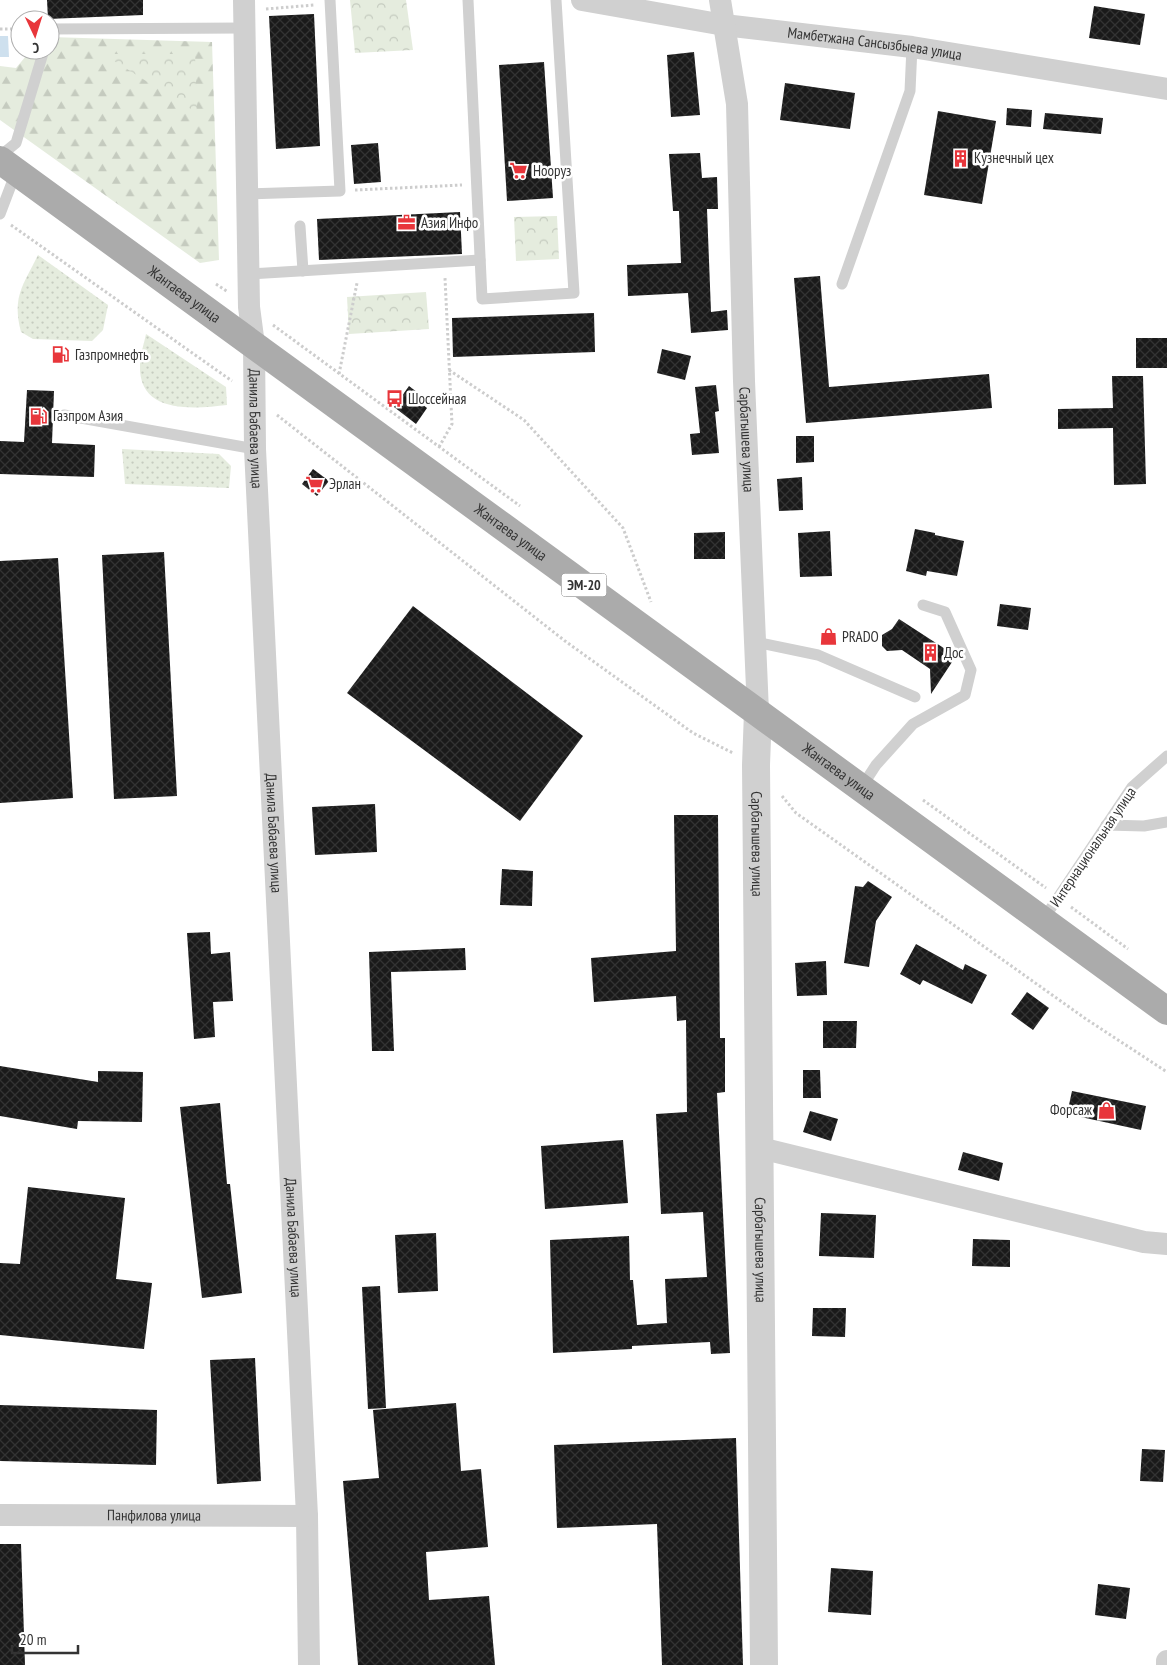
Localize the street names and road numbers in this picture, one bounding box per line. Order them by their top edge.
street label: Мамбетжана Сансызбыева улица [787,23,963,64]
street label: Жантаева улица [144,261,225,327]
street label: Данила Бабаева улица [245,369,267,489]
street label: Сарбагышева улица [735,386,759,493]
street label: Жантаева улица [470,499,551,565]
road number: ЭМ-20 [562,574,606,596]
street label: Жантаева улица [798,738,879,804]
street label: Данила Бабаева улица [262,773,287,894]
street label: Интернациональная улица [1045,783,1140,910]
street label: Сарбагышева улица [747,791,767,897]
street label: Данила Бабаева улица [282,1177,306,1298]
street label: Сарбагышева улица [751,1197,771,1303]
street label: Панфилова улица [107,1505,201,1525]

